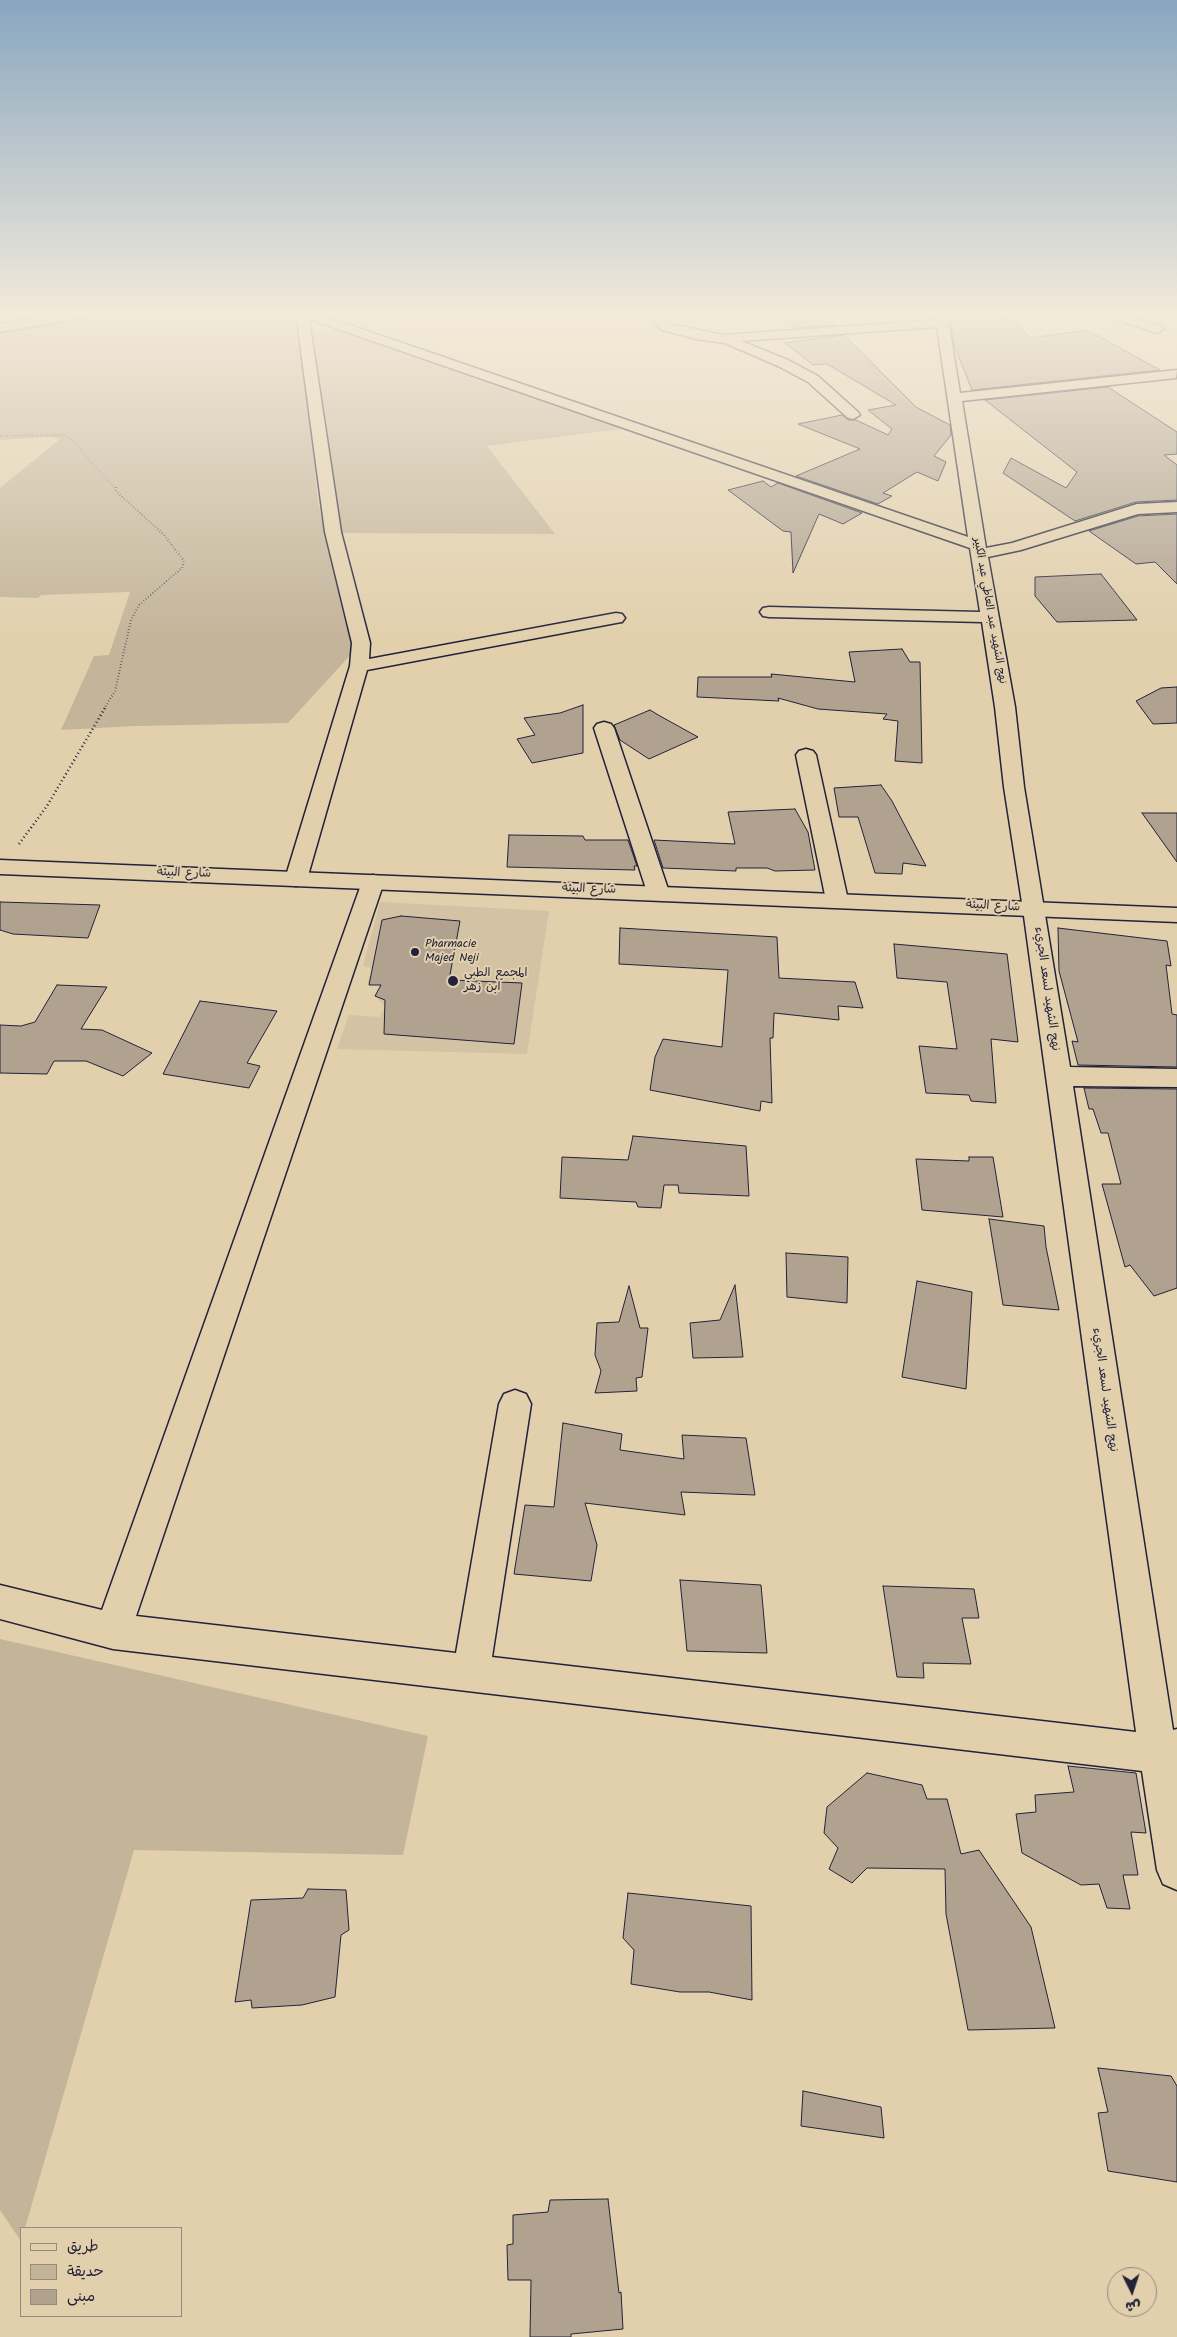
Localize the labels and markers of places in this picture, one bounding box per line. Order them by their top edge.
place label: Pharmacie Majed Neji [425,938,479,966]
marker: Pharmacie Majed Neji [409,946,421,958]
place label: المجمع الطبي ابن زهر [464,967,527,995]
marker: المجمع الطبي ابن زهر [446,974,460,988]

